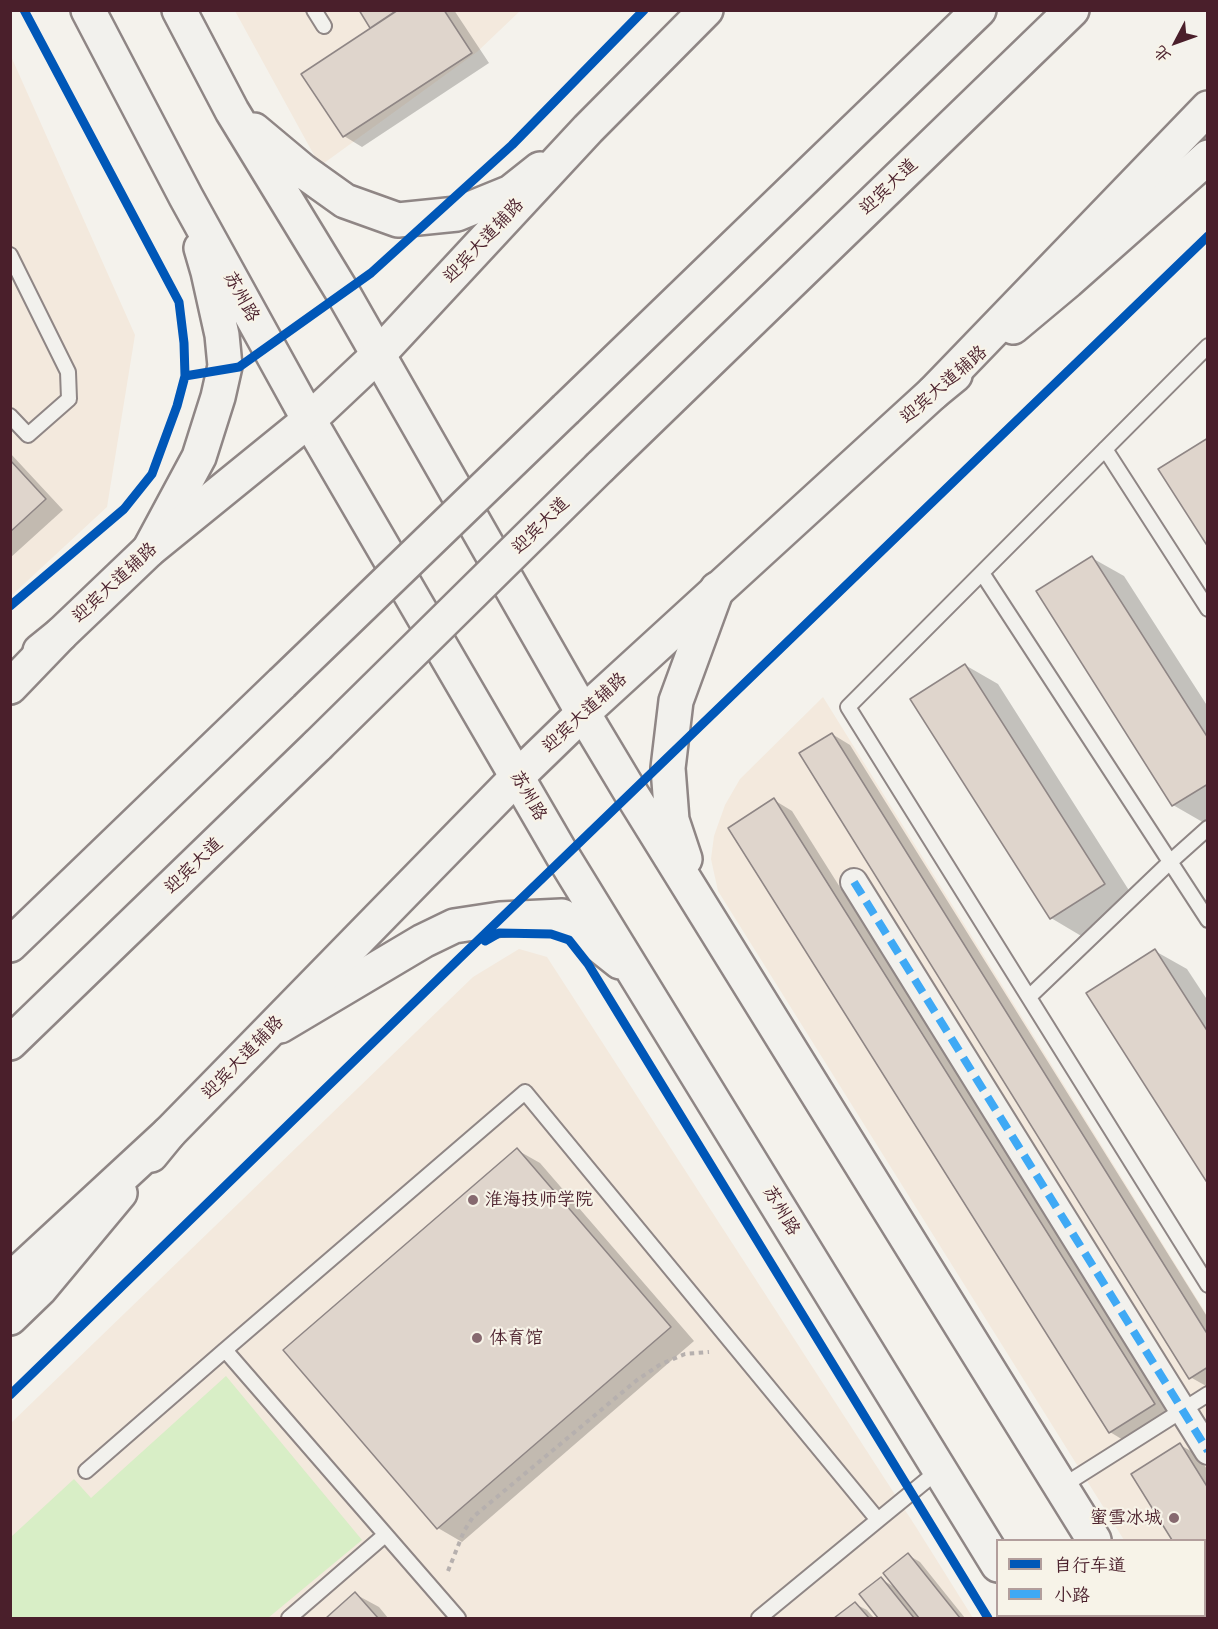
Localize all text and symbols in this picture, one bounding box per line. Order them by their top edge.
north arrow [1146,12,1206,72]
text: 北 [1149,41,1175,67]
street label: 迎宾大道 [856,154,922,220]
street label: 迎宾大道辅路 [439,194,529,288]
street label: 苏州路 [218,268,264,326]
street label: 迎宾大道辅路 [896,341,992,429]
street label: 迎宾大道 [508,493,574,559]
street label: 迎宾大道辅路 [68,538,162,628]
street label: 迎宾大道辅路 [538,668,632,758]
street label: 苏州路 [505,767,551,825]
street label: 迎宾大道 [161,833,227,899]
street label: 迎宾大道辅路 [198,1012,288,1104]
street label: 苏州路 [758,1182,804,1240]
place label: 淮海技师学院 [485,1189,593,1211]
marker: 淮海技师学院 [466,1193,480,1207]
place label: 体育馆 [489,1327,543,1349]
marker: 体育馆 [470,1331,484,1345]
place label: 蜜雪冰城 [1090,1507,1162,1529]
marker: 蜜雪冰城 [1167,1511,1181,1525]
legend [996,1539,1206,1617]
text: 自行车道 [1054,1553,1126,1577]
text: 小路 [1054,1583,1090,1607]

